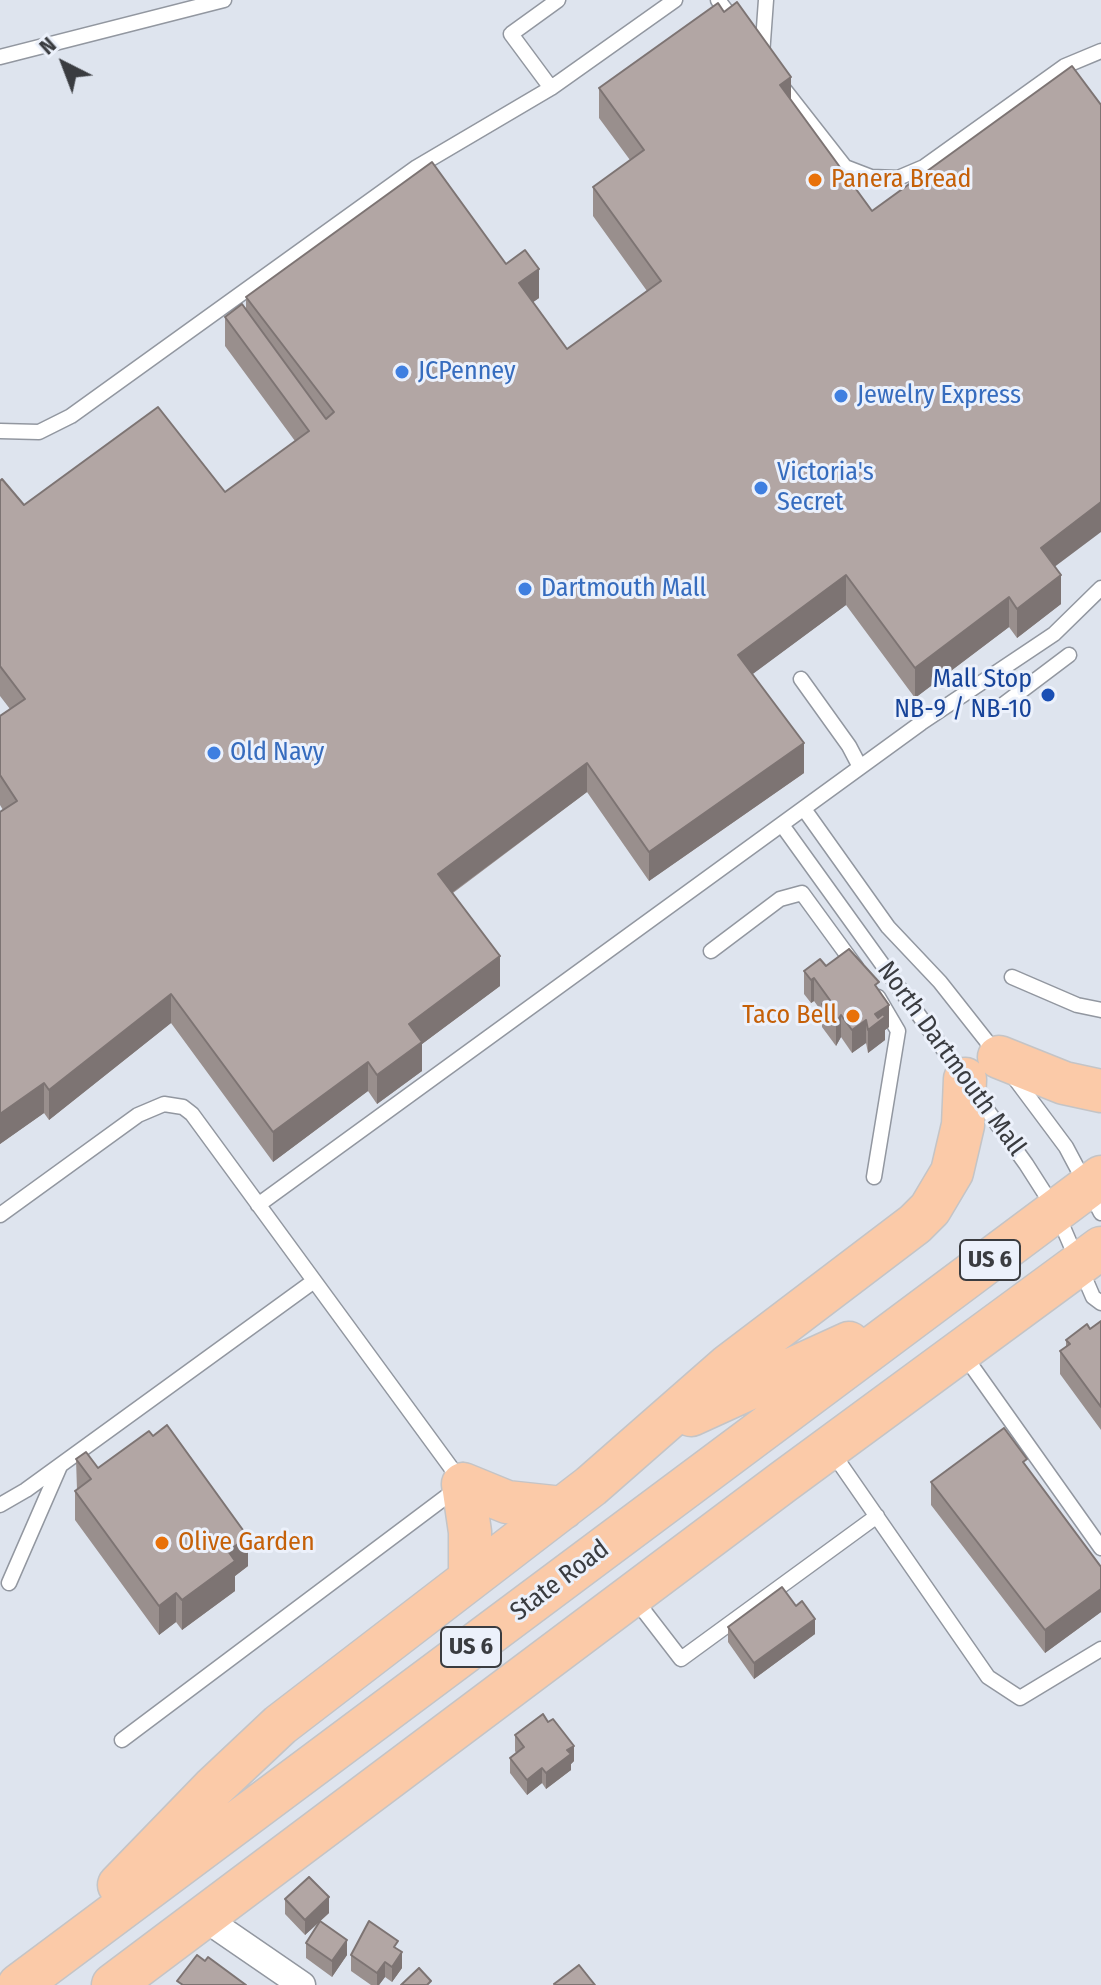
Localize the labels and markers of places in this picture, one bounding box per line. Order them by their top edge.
place label: Panera Bread [831,164,972,196]
marker: Panera Bread [806,171,824,189]
place label: JCPenney [418,356,516,388]
marker: JCPenney [393,363,411,381]
place label: Jewelry Express [857,380,1021,412]
marker: Jewelry Express [832,387,850,405]
place label: Victoria's Secret [777,457,874,518]
marker: Victoria's Secret [752,479,770,497]
place label: Dartmouth Mall [541,573,706,605]
marker: Dartmouth Mall [516,580,534,598]
place label: Mall Stop NB-9 / NB-10 [894,664,1032,726]
marker: Mall Stop NB-9 / NB-10 [1039,686,1057,704]
place label: Old Navy [230,737,324,769]
marker: Old Navy [205,744,223,762]
place label: Taco Bell [742,1000,837,1032]
marker: Taco Bell [844,1007,862,1025]
place label: Olive Garden [178,1527,315,1559]
marker: Olive Garden [153,1534,171,1552]

